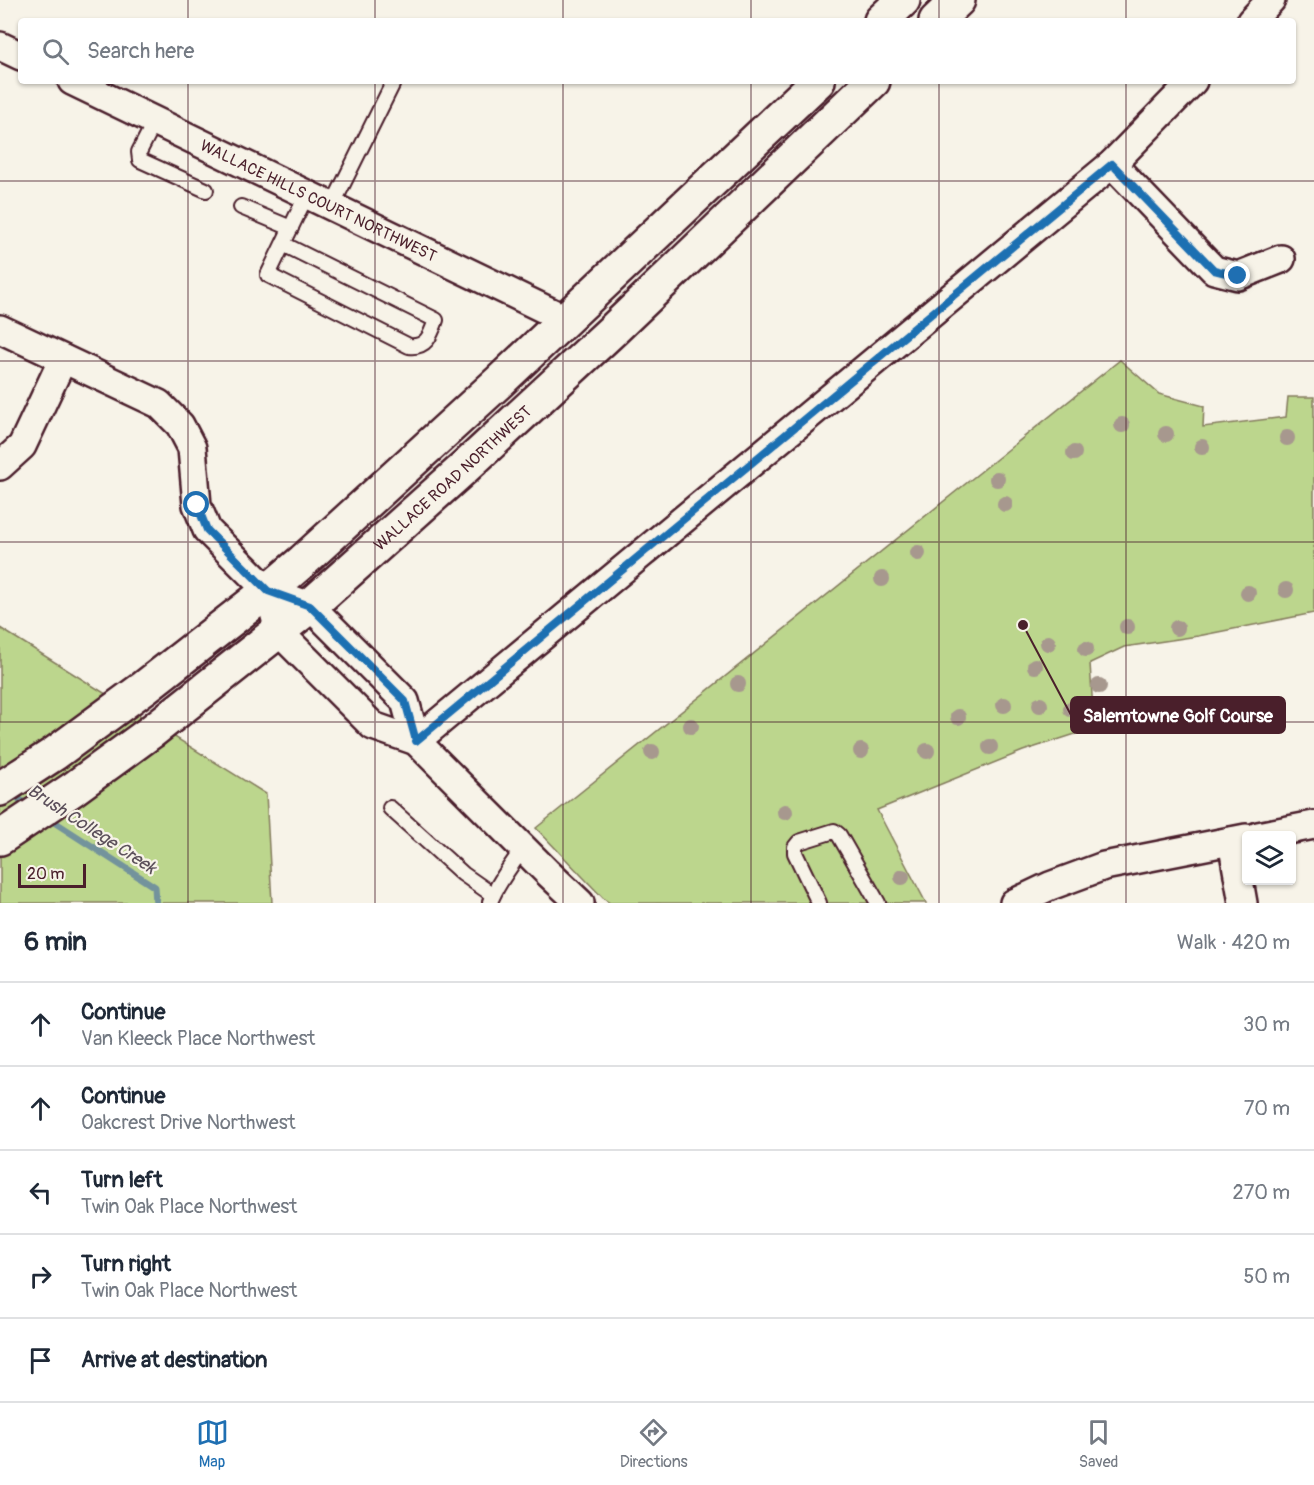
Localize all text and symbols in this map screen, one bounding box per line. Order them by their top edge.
search box [18,18,1296,84]
icon: search [39,35,72,68]
text: Search here [87,37,194,65]
street label: WALLACE HILLS COURT NORTHWEST [197,136,440,267]
route end [1224,262,1250,288]
street label: WALLACE ROAD NORTHWEST [370,402,536,555]
route start [183,491,209,517]
callout: Salemtowne Golf Course [1071,697,1285,733]
text: Salemtowne Golf Course [1083,705,1274,728]
water label: Brush College Creek [23,779,162,880]
map controls [1242,831,1296,885]
button: layers [1242,831,1296,885]
scale bar [18,861,86,888]
text: 20 m [27,864,65,884]
text: 6 min [24,926,87,958]
text: Walk · 420 m [1177,930,1290,955]
text: Continue [81,998,165,1026]
icon: ahead [24,1008,57,1041]
text: 30 m [1243,1012,1290,1037]
text: Van Kleeck Place Northwest [81,1026,315,1051]
text: Continue [81,1082,165,1110]
icon: ahead [24,1092,57,1125]
text: 70 m [1244,1096,1290,1121]
text: Oakcrest Drive Northwest [81,1110,296,1135]
text: Turn left [81,1166,163,1194]
icon: left [24,1176,57,1209]
text: 270 m [1232,1180,1290,1205]
text: Twin Oak Place Northwest [81,1194,297,1219]
text: Turn right [81,1250,171,1278]
icon: right [24,1260,57,1293]
text: 50 m [1243,1264,1290,1289]
text: Twin Oak Place Northwest [81,1278,297,1303]
icon: arrive [24,1344,57,1377]
text: Arrive at destination [81,1346,267,1374]
tab: Map [196,1416,229,1472]
tab: Directions [620,1416,688,1472]
tab: Saved [1079,1416,1118,1472]

